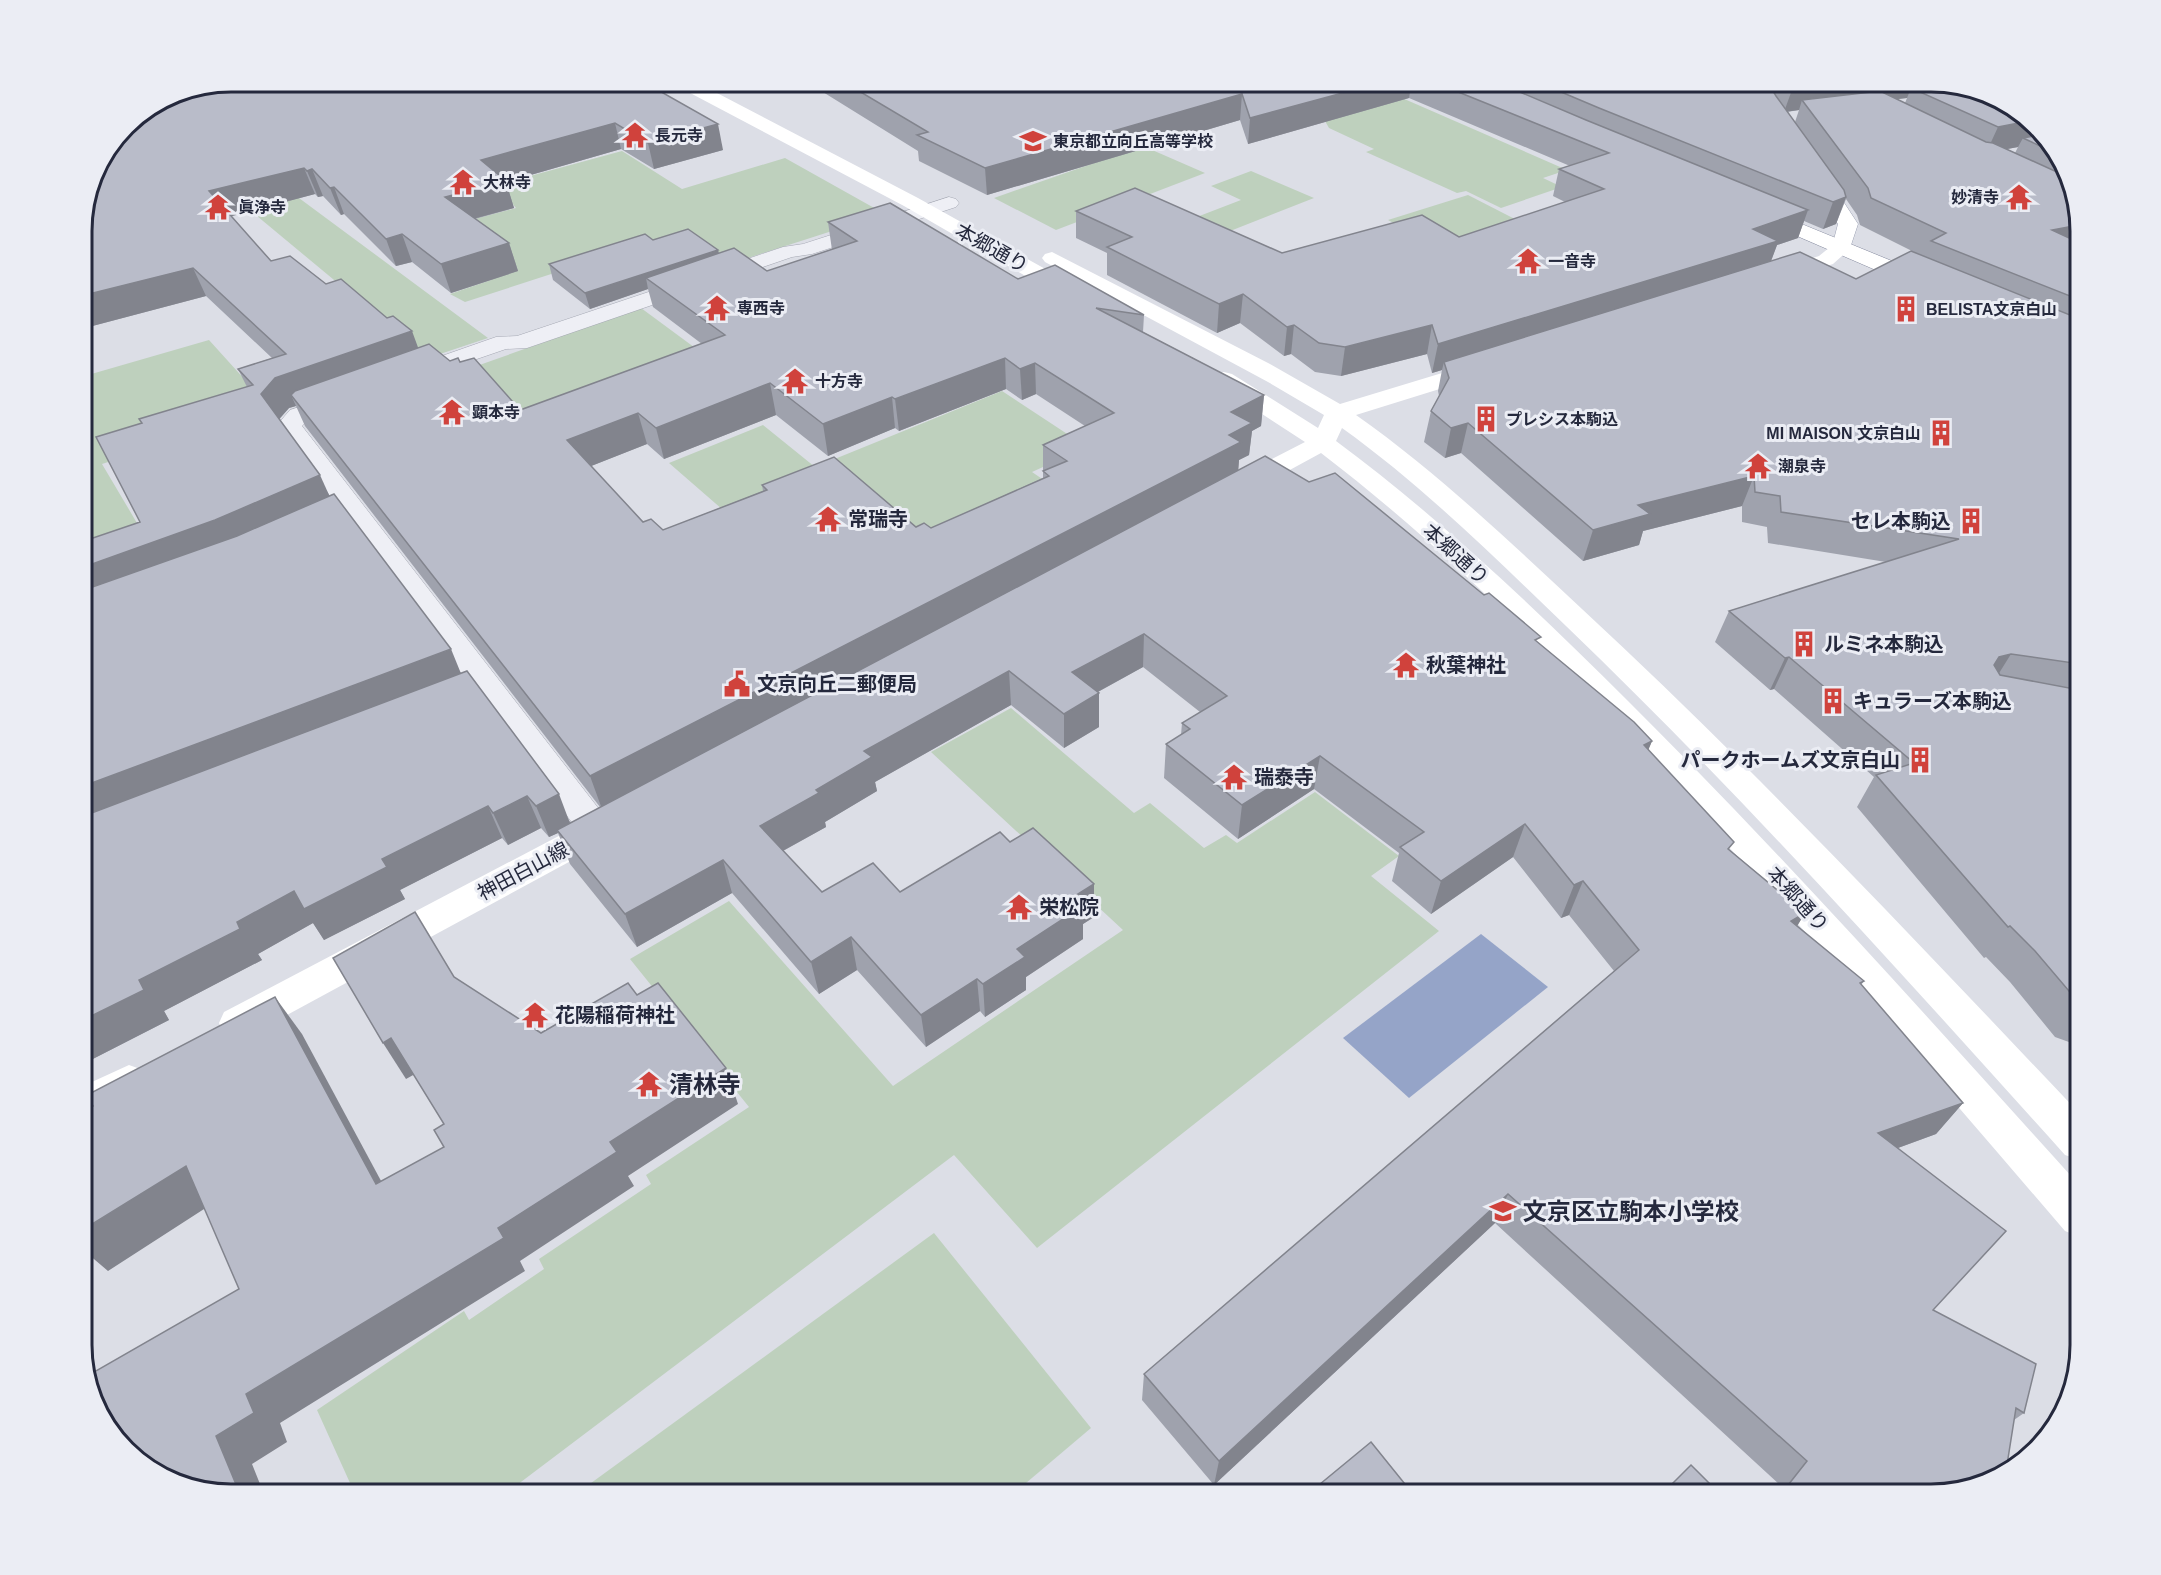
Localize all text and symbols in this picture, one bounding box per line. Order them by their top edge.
temple icon: 長元寺 [620,120,650,150]
school or university icon: 東京都立向丘高等学校 [1018,126,1048,156]
place label: 長元寺 [655,127,703,144]
place label: 東京都立向丘高等学校 [1053,133,1213,150]
temple icon: 大林寺 [448,167,478,197]
place label: 大林寺 [483,174,531,191]
temple icon: 妙清寺 [2004,182,2034,212]
place label: 妙清寺 [1951,189,1999,206]
temple icon: 眞浄寺 [203,192,233,222]
place label: 眞浄寺 [238,199,286,216]
street label: 本郷通り [952,219,1032,277]
temple icon: 一音寺 [1513,246,1543,276]
place label: 一音寺 [1548,253,1596,270]
temple icon: 専西寺 [702,293,732,323]
building icon: BELISTA文京白山 [1891,294,1921,324]
place label: 専西寺 [737,300,785,317]
place label: BELISTA文京白山 [1926,301,2057,318]
temple icon: 十方寺 [780,366,810,396]
place label: 十方寺 [815,373,863,390]
temple icon: 顕本寺 [437,397,467,427]
place label: 顕本寺 [472,404,520,421]
building icon: プレシス本駒込 [1471,404,1501,434]
place label: プレシス本駒込 [1506,411,1618,428]
building icon: MI MAISON 文京白山 [1926,418,1956,448]
place label: MI MAISON 文京白山 [1766,425,1921,442]
temple icon: 潮泉寺 [1743,451,1773,481]
place label: 潮泉寺 [1778,458,1826,475]
temple icon: 常瑞寺 [813,504,843,534]
building icon: セレ本駒込 [1956,506,1986,536]
place label: 常瑞寺 [848,508,908,530]
place label: セレ本駒込 [1851,510,1951,532]
street label: 本郷通り [1419,519,1493,589]
building icon: ルミネ本駒込 [1789,629,1819,659]
place label: ルミネ本駒込 [1824,633,1944,655]
temple icon: 秋葉神社 [1391,650,1421,680]
place label: 秋葉神社 [1426,654,1506,676]
public building icon: 文京向丘二郵便局 [722,669,752,699]
place label: 文京向丘二郵便局 [757,673,917,695]
building icon: キュラーズ本駒込 [1818,686,1848,716]
place label: キュラーズ本駒込 [1853,690,2012,712]
building icon: パークホームズ文京白山 [1905,745,1935,775]
place label: パークホームズ文京白山 [1681,749,1900,771]
temple icon: 瑞泰寺 [1219,762,1249,792]
place label: 瑞泰寺 [1254,766,1314,788]
street label: 神田白山線 [474,838,572,904]
street label: 本郷通り [1763,862,1833,936]
temple icon: 栄松院 [1004,892,1034,922]
place label: 栄松院 [1039,896,1099,918]
temple icon: 花陽稲荷神社 [520,1000,550,1030]
place label: 花陽稲荷神社 [555,1004,675,1026]
temple icon: 清林寺 [634,1069,664,1099]
place label: 清林寺 [669,1071,741,1098]
school or university icon: 文京区立駒本小学校 [1488,1196,1518,1226]
place label: 文京区立駒本小学校 [1523,1198,1739,1225]

